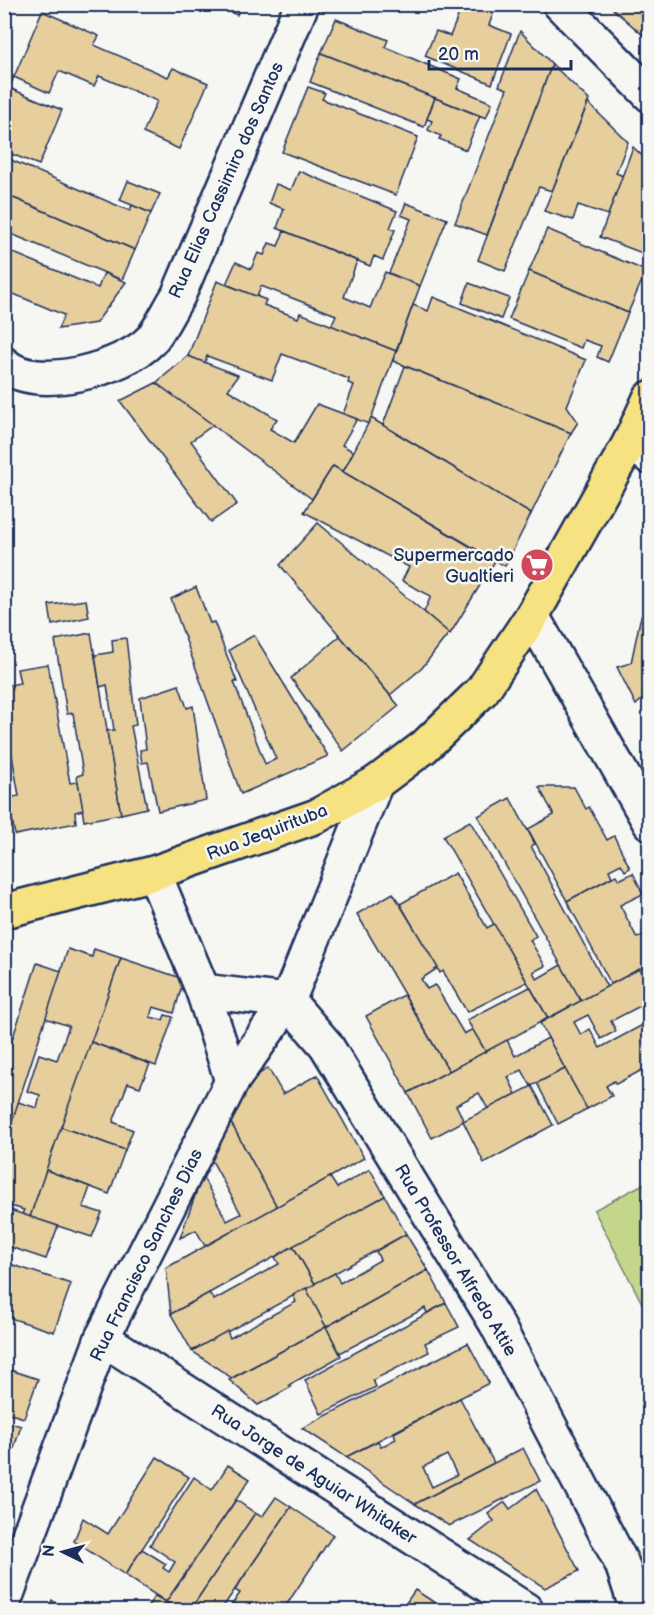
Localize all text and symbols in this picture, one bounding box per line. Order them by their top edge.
scale bar [429,33,572,71]
text: 20 m [438,44,479,65]
street label: Rua Elias Cassimiro dos Santos [165,59,288,302]
place label: Supermercado Gualtieri [393,545,514,587]
supermarket icon: Supermercado Gualtieri [519,547,555,583]
street label: Rua Jequirituba [204,800,331,865]
street label: Rua Francisco Sanches Dias [86,1146,207,1365]
street label: Rua Professor Alfredo Attie [390,1160,521,1360]
street label: Rua Jorge de Aguiar Whitaker [207,1400,421,1549]
north arrow [33,1522,93,1582]
text: N [40,1544,60,1558]

